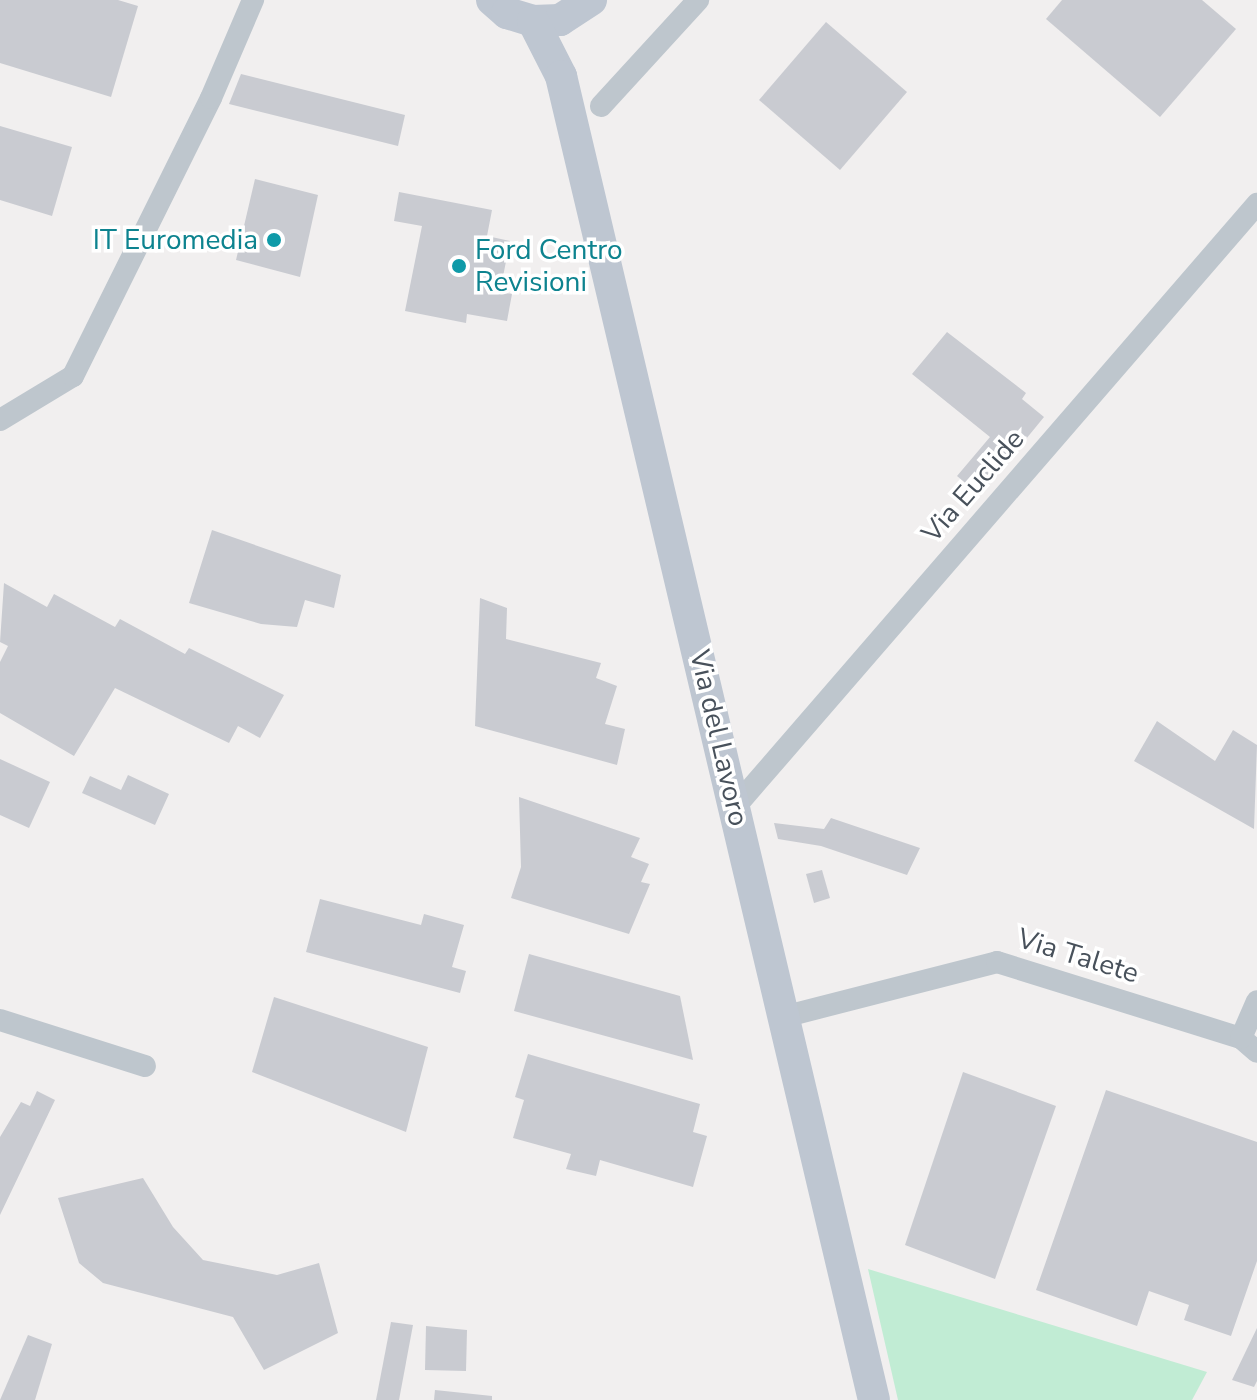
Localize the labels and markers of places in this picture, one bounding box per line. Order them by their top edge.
place label: IT Euromedia [93,223,258,257]
marker: IT Euromedia [265,231,283,249]
place label: Ford Centro Revisioni [475,233,623,299]
marker: Ford Centro Revisioni [450,257,468,275]

